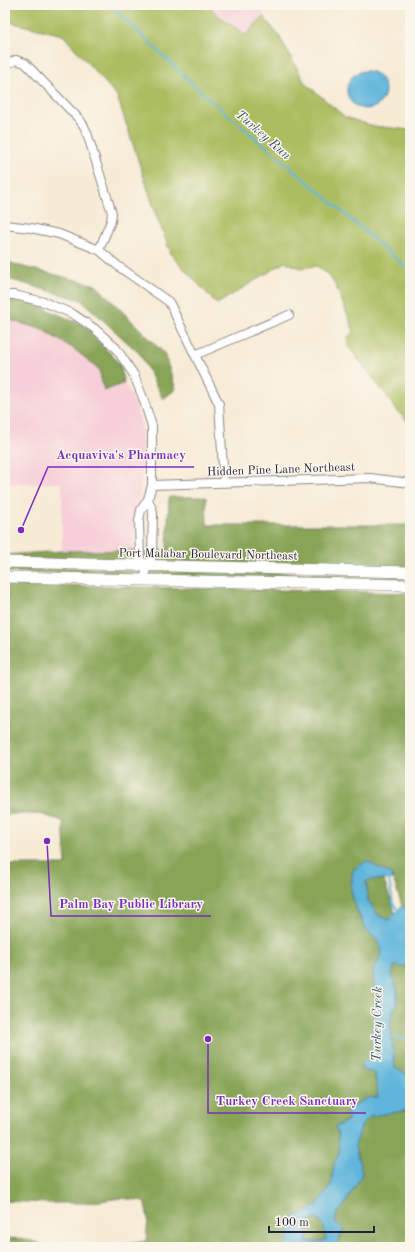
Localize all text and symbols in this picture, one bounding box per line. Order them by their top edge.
water label: Turkey Run [233,108,293,163]
callout: Acquaviva's Pharmacy [48,442,194,467]
text: Acquaviva's Pharmacy [56,449,186,462]
street label: Hidden Pine Lane Northeast [207,461,355,479]
street label: Port Malabar Boulevard Northeast [118,547,298,563]
callout: Palm Bay Public Library [51,891,211,916]
text: Palm Bay Public Library [59,898,203,911]
water label: Turkey Creek [370,986,385,1062]
callout: Turkey Creek Sanctuary [208,1088,366,1113]
text: Turkey Creek Sanctuary [216,1095,358,1108]
scale bar [269,1208,374,1234]
text: 100 m [275,1217,309,1229]

